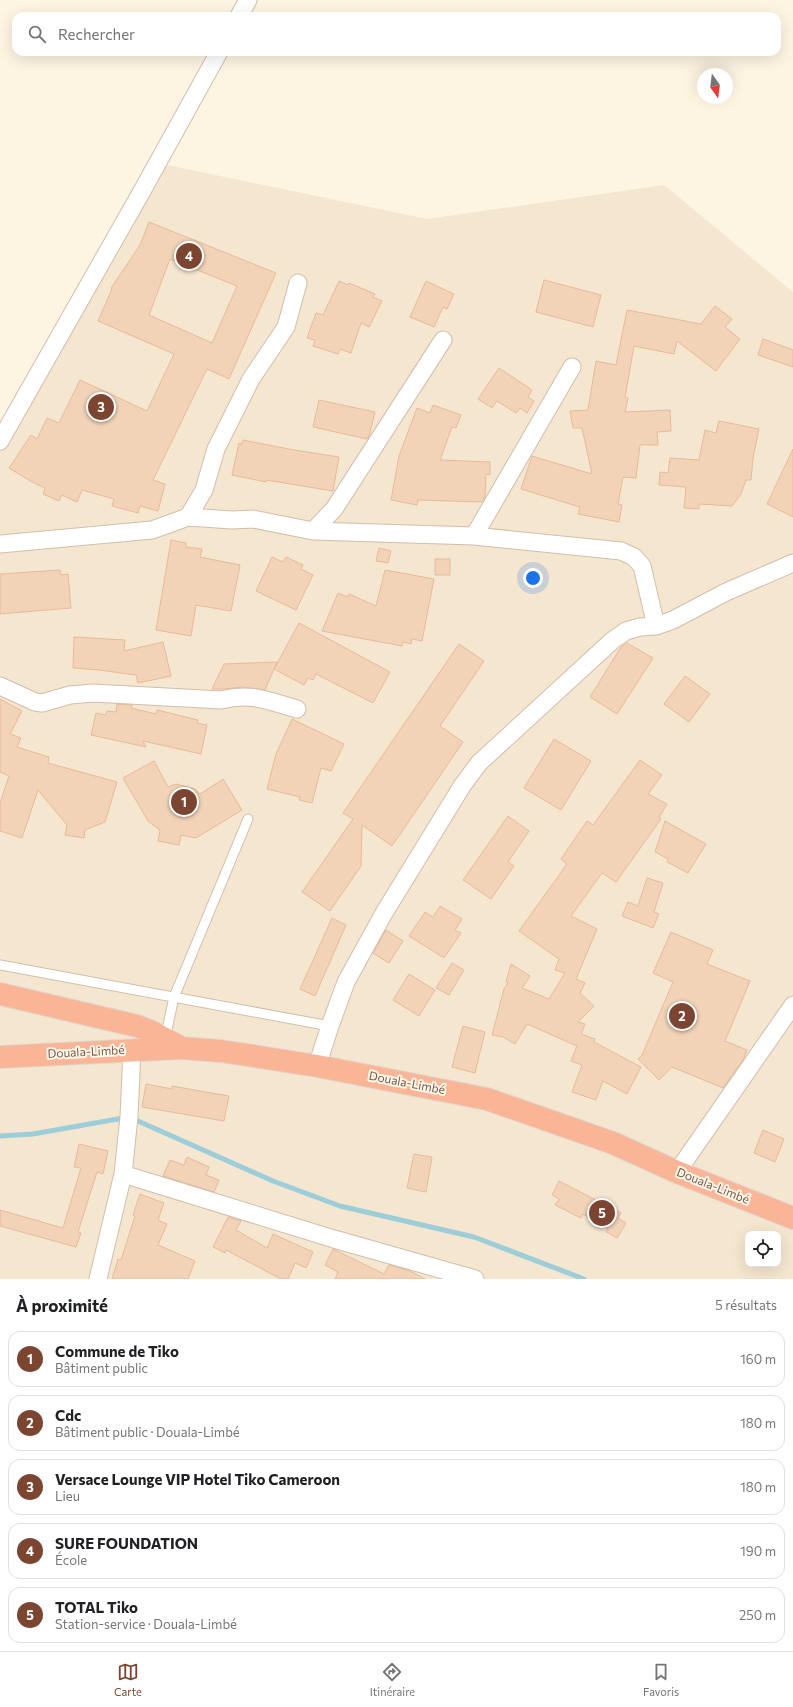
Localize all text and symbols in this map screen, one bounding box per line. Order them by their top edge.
search box [12,12,781,56]
icon: search [26,23,48,45]
text: Rechercher [58,25,135,43]
north arrow [697,68,733,104]
pin: 4 [176,241,202,271]
pin: 3 [88,392,114,422]
your location [523,568,543,588]
pin: 1 [171,787,197,817]
pin: 2 [669,1001,695,1031]
street label: Douala-Limbé [47,1042,125,1060]
street label: Douala-Limbé [368,1068,446,1096]
street label: Douala-Limbé [675,1164,752,1206]
pin: 5 [589,1198,615,1228]
map controls [745,1231,781,1267]
button: locate [745,1231,781,1267]
text: À proximité [16,1295,108,1316]
text: 5 résultats [715,1297,777,1313]
text: Commune de Tiko [55,1342,179,1360]
text: 1 [27,1351,33,1367]
text: 160 m [740,1351,776,1367]
text: Bâtiment public [55,1360,148,1376]
text: Cdc [55,1406,81,1424]
text: 2 [26,1415,34,1431]
text: 180 m [740,1415,776,1431]
text: Bâtiment public · Douala-Limbé [55,1424,240,1440]
text: Versace Lounge VIP Hotel Tiko Cameroon [55,1470,340,1488]
text: 3 [26,1479,34,1495]
text: 180 m [740,1479,776,1495]
text: Lieu [55,1488,80,1504]
text: SURE FOUNDATION [55,1534,198,1552]
text: 4 [26,1543,34,1559]
text: 190 m [740,1543,776,1559]
text: École [55,1552,87,1568]
text: TOTAL Tiko [55,1598,138,1616]
text: 5 [26,1607,34,1623]
text: 250 m [739,1607,776,1623]
text: Station-service · Douala-Limbé [55,1616,237,1632]
tab: Carte [114,1661,142,1698]
tab: Itinéraire [370,1661,415,1698]
tab: Favoris [643,1661,679,1698]

